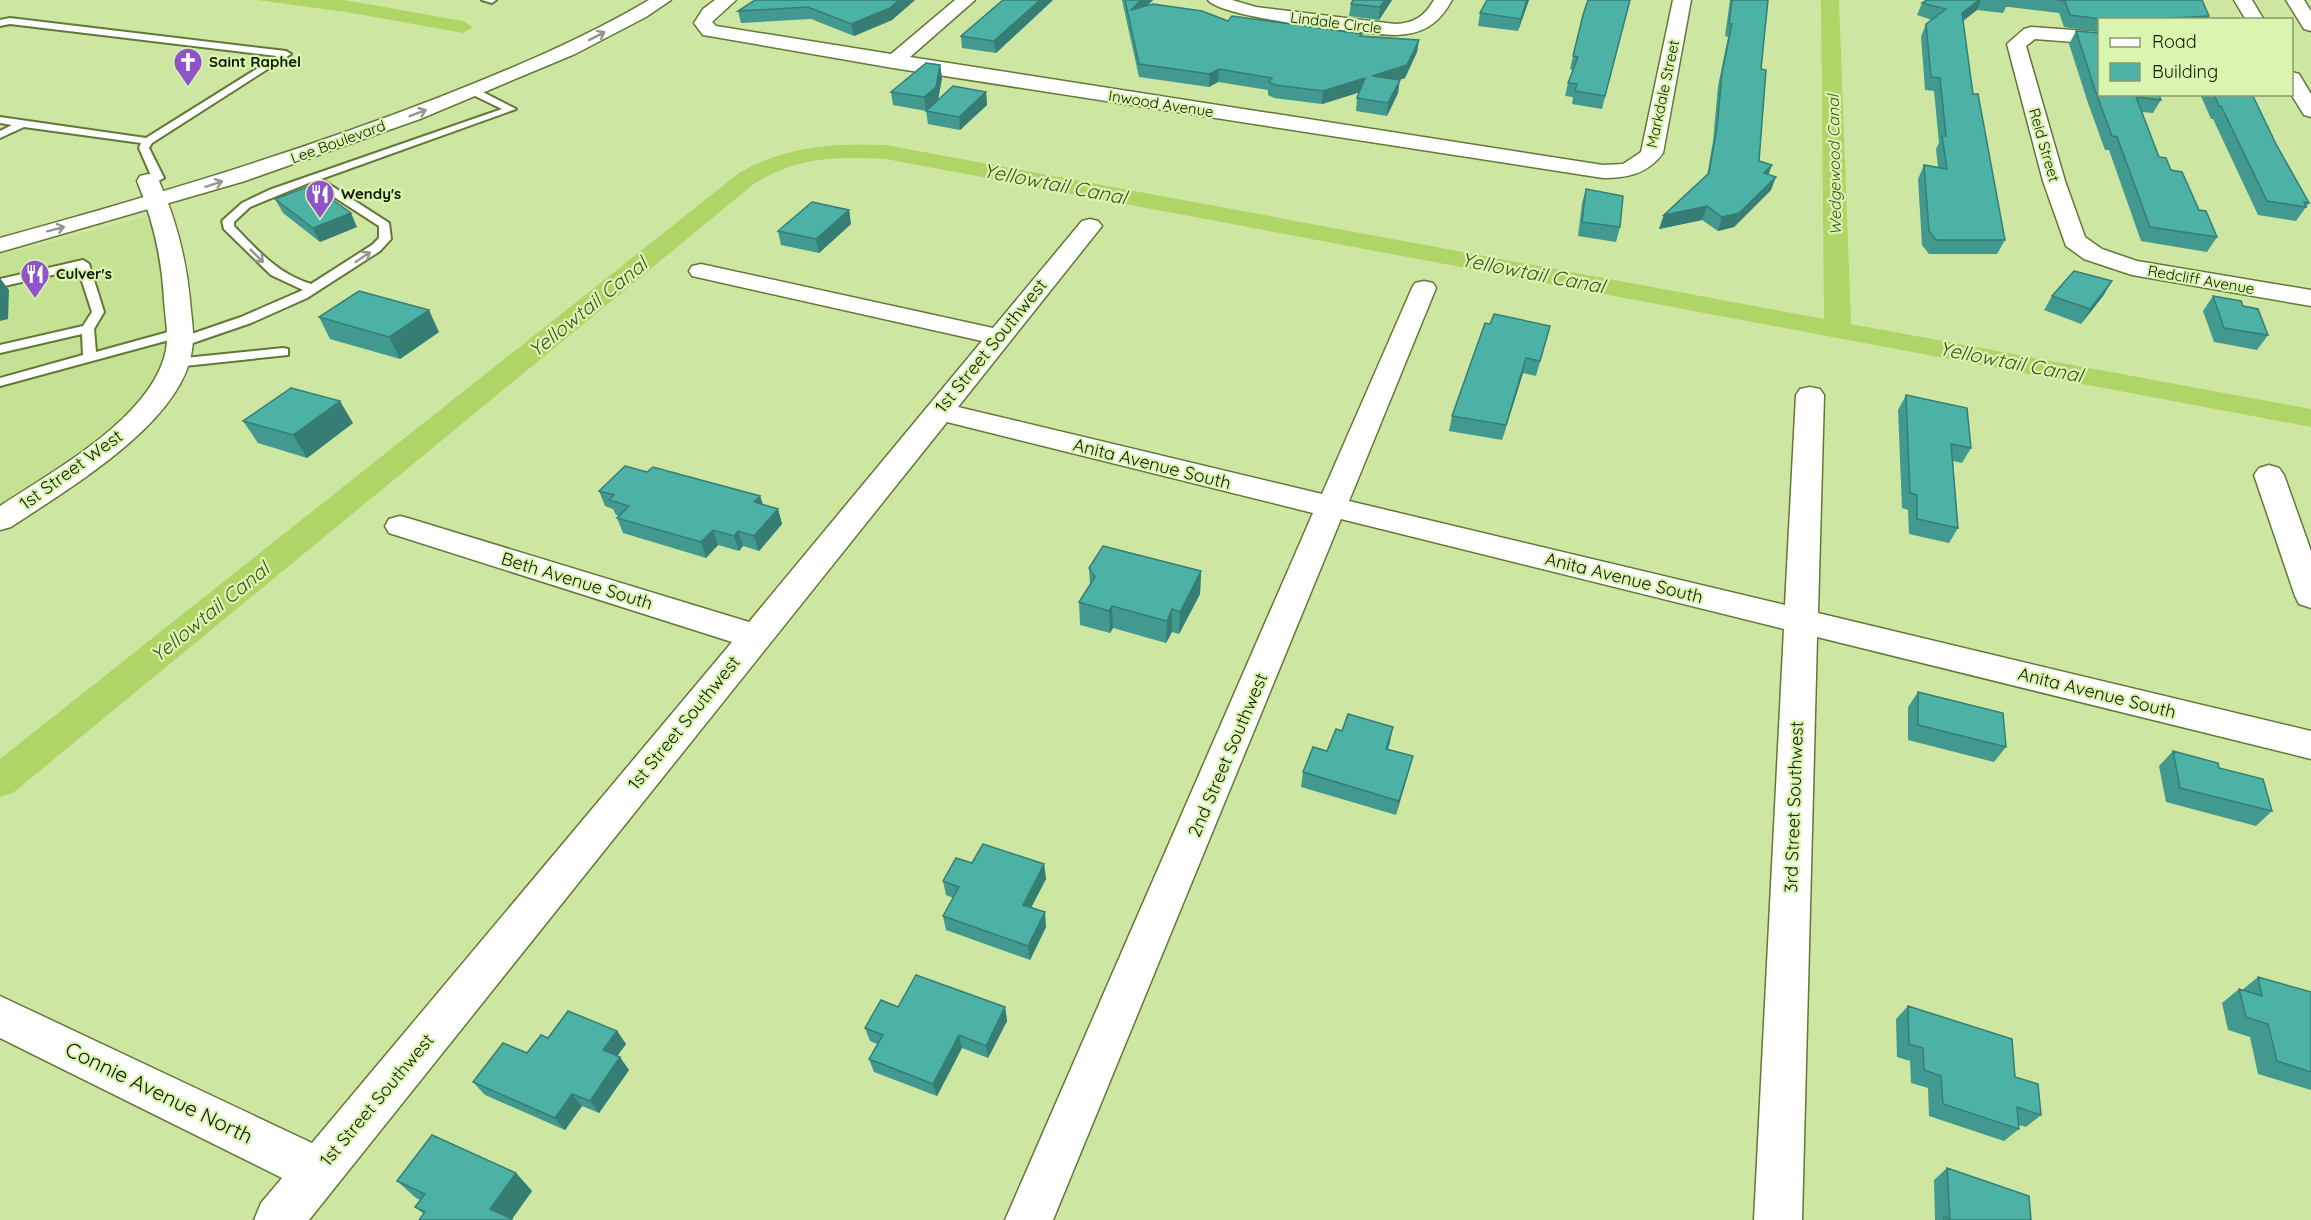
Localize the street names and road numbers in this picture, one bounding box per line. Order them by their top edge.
street label: Lindale Circle [1289,7,1383,38]
street label: Markdale Street [1642,38,1683,150]
street label: Inwood Avenue [1107,86,1215,121]
street label: Reid Street [2025,106,2064,184]
street label: Lee Boulevard [288,116,388,167]
street label: Redcliff Avenue [2146,261,2256,298]
street label: 1st Street Southwest [929,274,1052,417]
street label: 1st Street West [15,424,127,515]
street label: Anita Avenue South [1071,433,1233,494]
street label: Beth Avenue South [499,547,656,614]
street label: Anita Avenue South [1543,547,1705,608]
street label: 1st Street Southwest [622,651,745,794]
street label: Anita Avenue South [2016,662,2178,723]
street label: 2nd Street Southwest [1183,669,1273,840]
street label: 3rd Street Southwest [1779,721,1808,893]
street label: 1st Street Southwest [314,1029,439,1171]
street label: Connie Avenue North [61,1035,257,1149]

